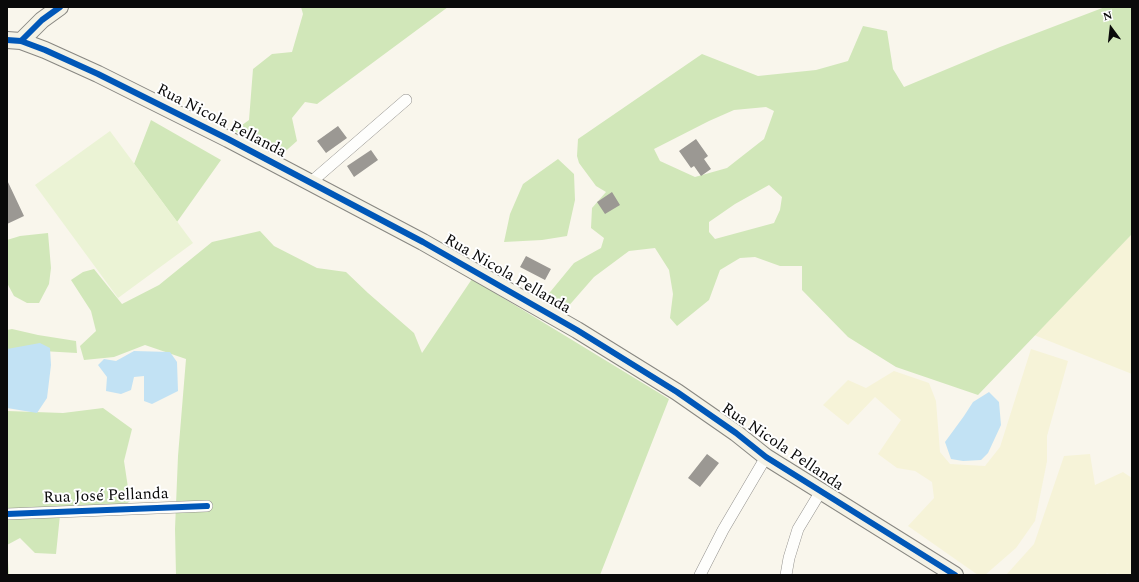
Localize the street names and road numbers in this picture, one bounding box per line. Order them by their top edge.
street label: Rua Nicola Pellanda [153,81,289,163]
street label: Rua Nicola Pellanda [440,231,574,319]
street label: Rua Nicola Pellanda [717,400,847,496]
street label: Rua José Pellanda [43,485,169,509]

